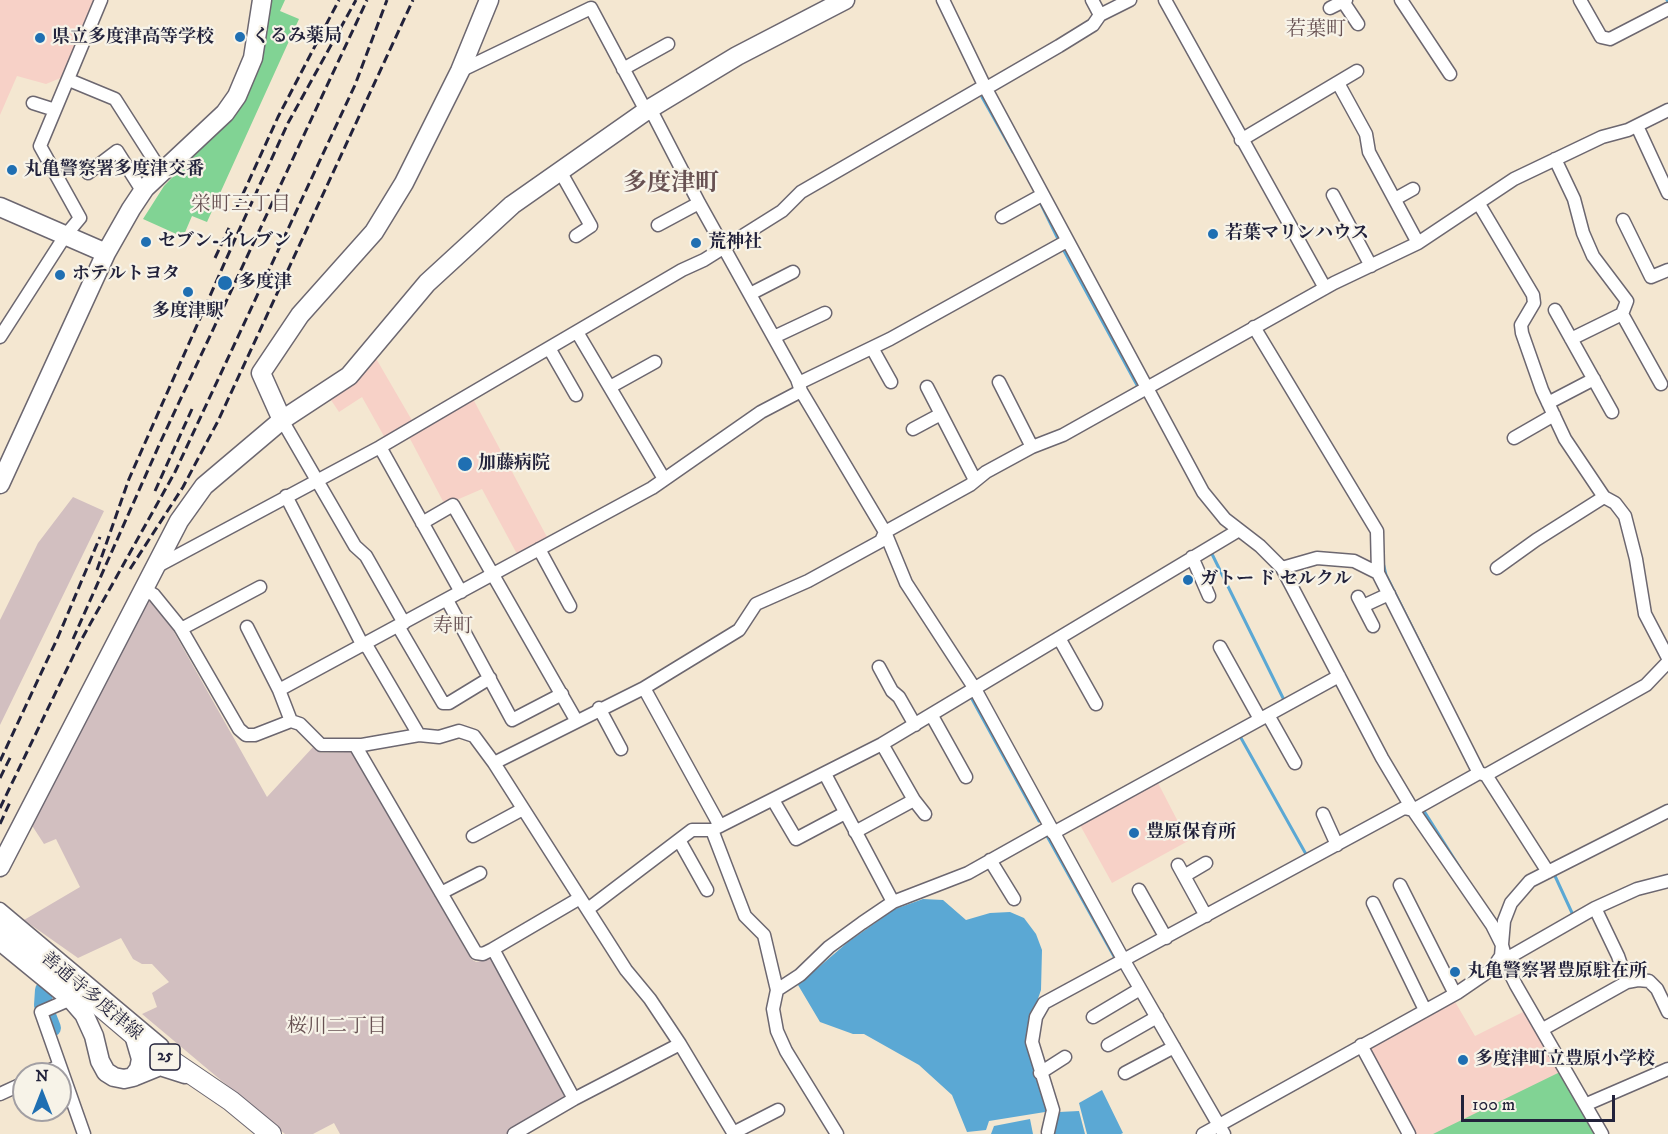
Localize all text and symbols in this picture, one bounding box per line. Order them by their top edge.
district label: 若葉町 [1286,19,1346,43]
place label: くるみ薬局 [252,26,342,48]
place label: 県立多度津高等学校 [52,27,214,49]
marker: くるみ薬局 [233,30,247,44]
marker: 県立多度津高等学校 [33,31,47,45]
place label: 丸亀警察署多度津交番 [24,159,204,181]
marker: 丸亀警察署多度津交番 [5,163,19,177]
district label: 多度津町 [623,171,719,199]
district label: 栄町三丁目 [191,194,291,218]
place label: 若葉マリンハウス [1225,223,1369,245]
marker: 若葉マリンハウス [1206,227,1220,241]
place label: セブン-イレブン [158,231,291,253]
place label: 荒神社 [708,232,762,254]
marker: セブン-イレブン [139,235,153,249]
marker: 荒神社 [689,236,703,250]
place label: ホテルトヨタ [72,264,180,286]
marker: ホテルトヨタ [53,268,67,282]
place label: 多度津 [238,272,292,294]
marker: 多度津 [216,274,234,292]
marker: 多度津駅 [181,285,195,299]
place label: 多度津駅 [152,301,224,323]
place label: 加藤病院 [478,453,550,475]
marker: 加藤病院 [456,455,474,473]
place label: ガトー ド セルクル [1200,569,1352,591]
marker: ガトー ド セルクル [1181,573,1195,587]
district label: 寿町 [433,616,473,640]
place label: 豊原保育所 [1146,822,1236,844]
marker: 豊原保育所 [1127,826,1141,840]
street label: 善通寺多度津線 [36,948,146,1046]
place label: 丸亀警察署豊原駐在所 [1467,961,1647,983]
marker: 丸亀警察署豊原駐在所 [1448,965,1462,979]
district label: 桜川二丁目 [287,1016,387,1040]
road number: 25 [150,1044,180,1070]
place label: 多度津町立豊原小学校 [1475,1049,1655,1071]
marker: 多度津町立豊原小学校 [1456,1053,1470,1067]
north arrow [12,1062,72,1122]
text: N [35,1066,49,1086]
scale bar [1464,1083,1618,1121]
text: 100 m [1472,1094,1515,1116]

